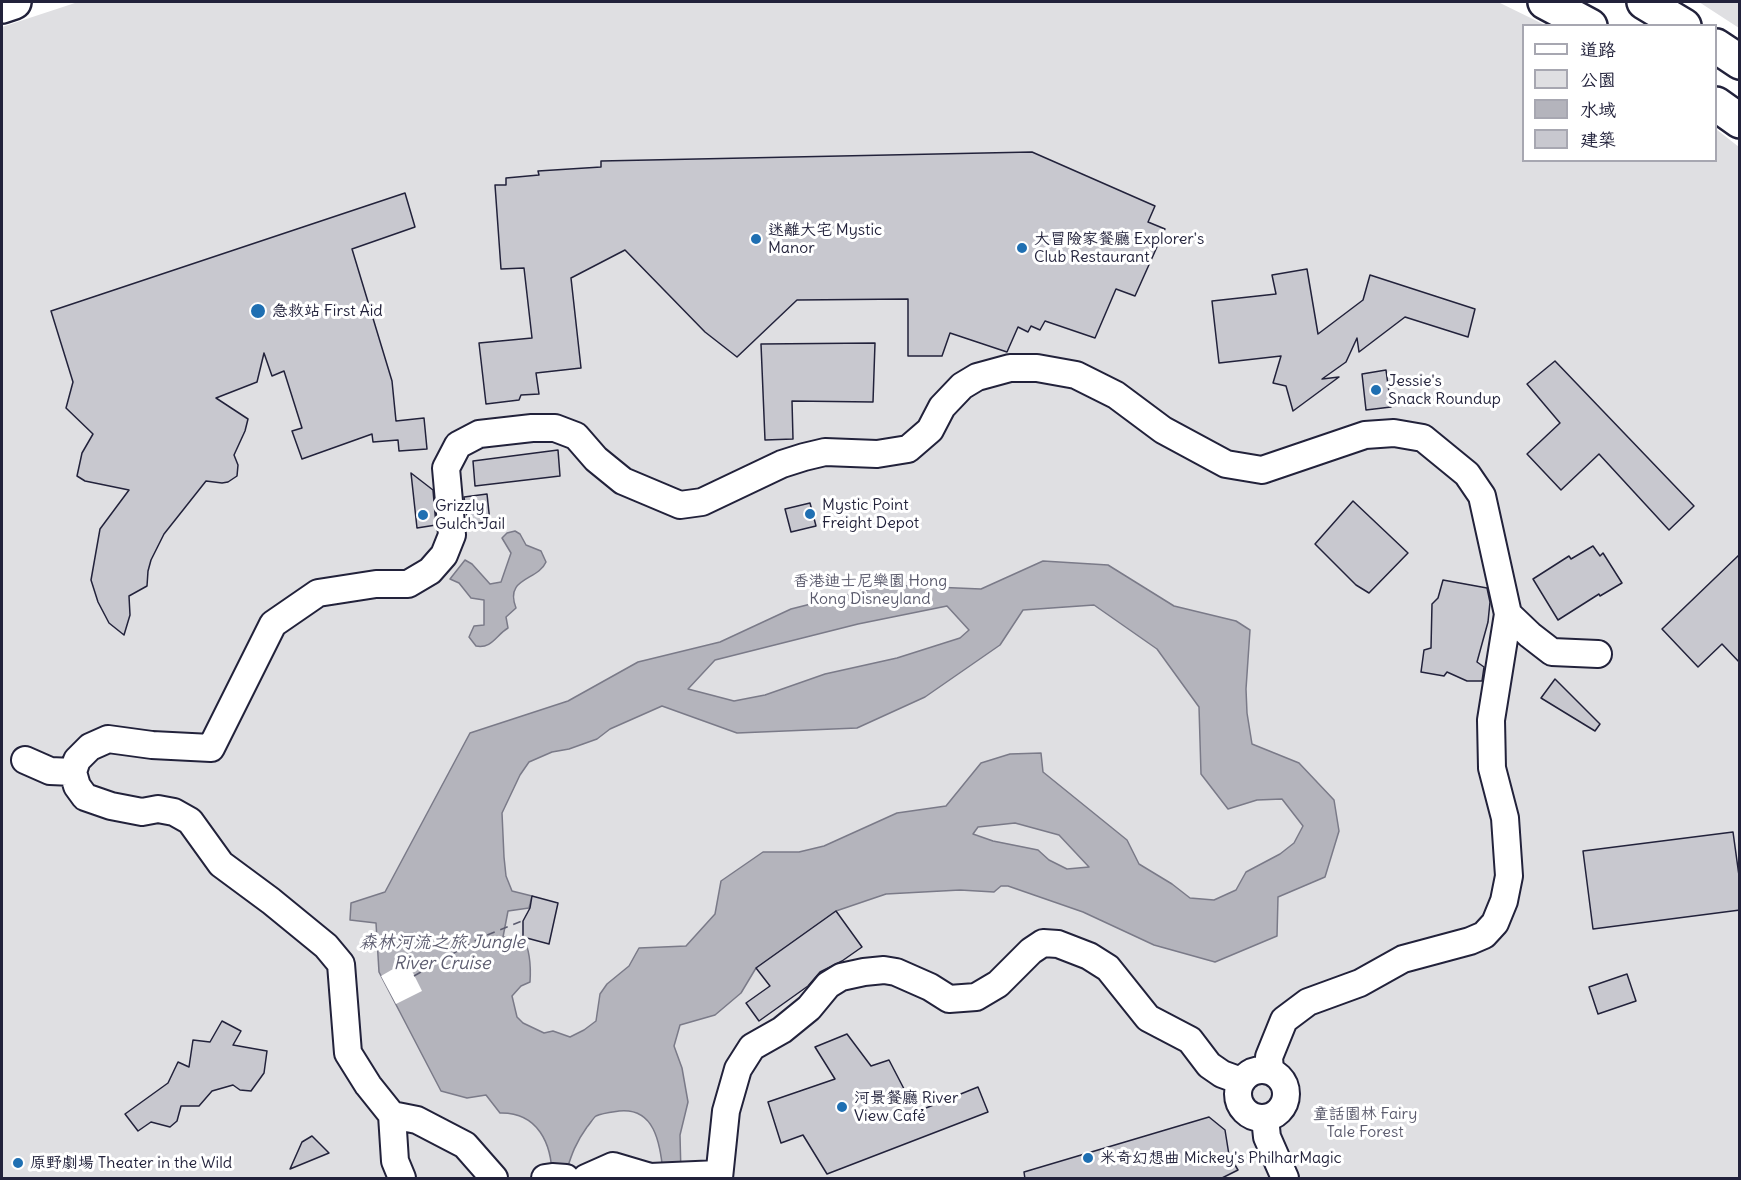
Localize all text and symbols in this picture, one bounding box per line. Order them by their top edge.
legend [1522,24,1717,162]
text: 道路 [1580,38,1616,61]
text: 公園 [1580,68,1616,91]
text: 水域 [1580,98,1616,121]
text: 建築 [1580,128,1616,151]
place label: 迷離大宅 Mystic Manor [768,220,882,258]
place label: 大冒險家餐廳 Explorer's Club Restaurant [1034,229,1204,267]
marker: 迷離大宅 Mystic Manor [749,232,763,246]
marker: 大冒險家餐廳 Explorer's Club Restaurant [1015,241,1029,255]
place label: 急救站 First Aid [272,301,383,321]
marker: 急救站 First Aid [249,302,267,320]
place label: Jessie's Snack Roundup [1388,371,1501,409]
marker: Jessie's Snack Roundup [1369,383,1383,397]
place label: Mystic Point Freight Depot [822,495,919,533]
place label: Grizzly Gulch Jail [435,496,505,534]
marker: Mystic Point Freight Depot [803,507,817,521]
marker: Grizzly Gulch Jail [416,508,430,522]
park label: 香港迪士尼樂園 Hong Kong Disneyland [793,571,947,609]
water label: 森林河流之旅 Jungle River Cruise [359,932,525,974]
place label: 河景餐廳 River View Café [854,1088,958,1126]
marker: 河景餐廳 River View Café [835,1100,849,1114]
park label: 童話園林 Fairy Tale Forest [1313,1104,1417,1142]
place label: 米奇幻想曲 Mickey's PhilharMagic [1100,1148,1342,1168]
marker: 米奇幻想曲 Mickey's PhilharMagic [1081,1151,1095,1165]
place label: 原野劇場 Theater in the Wild [30,1153,232,1173]
marker: 原野劇場 Theater in the Wild [11,1156,25,1170]

